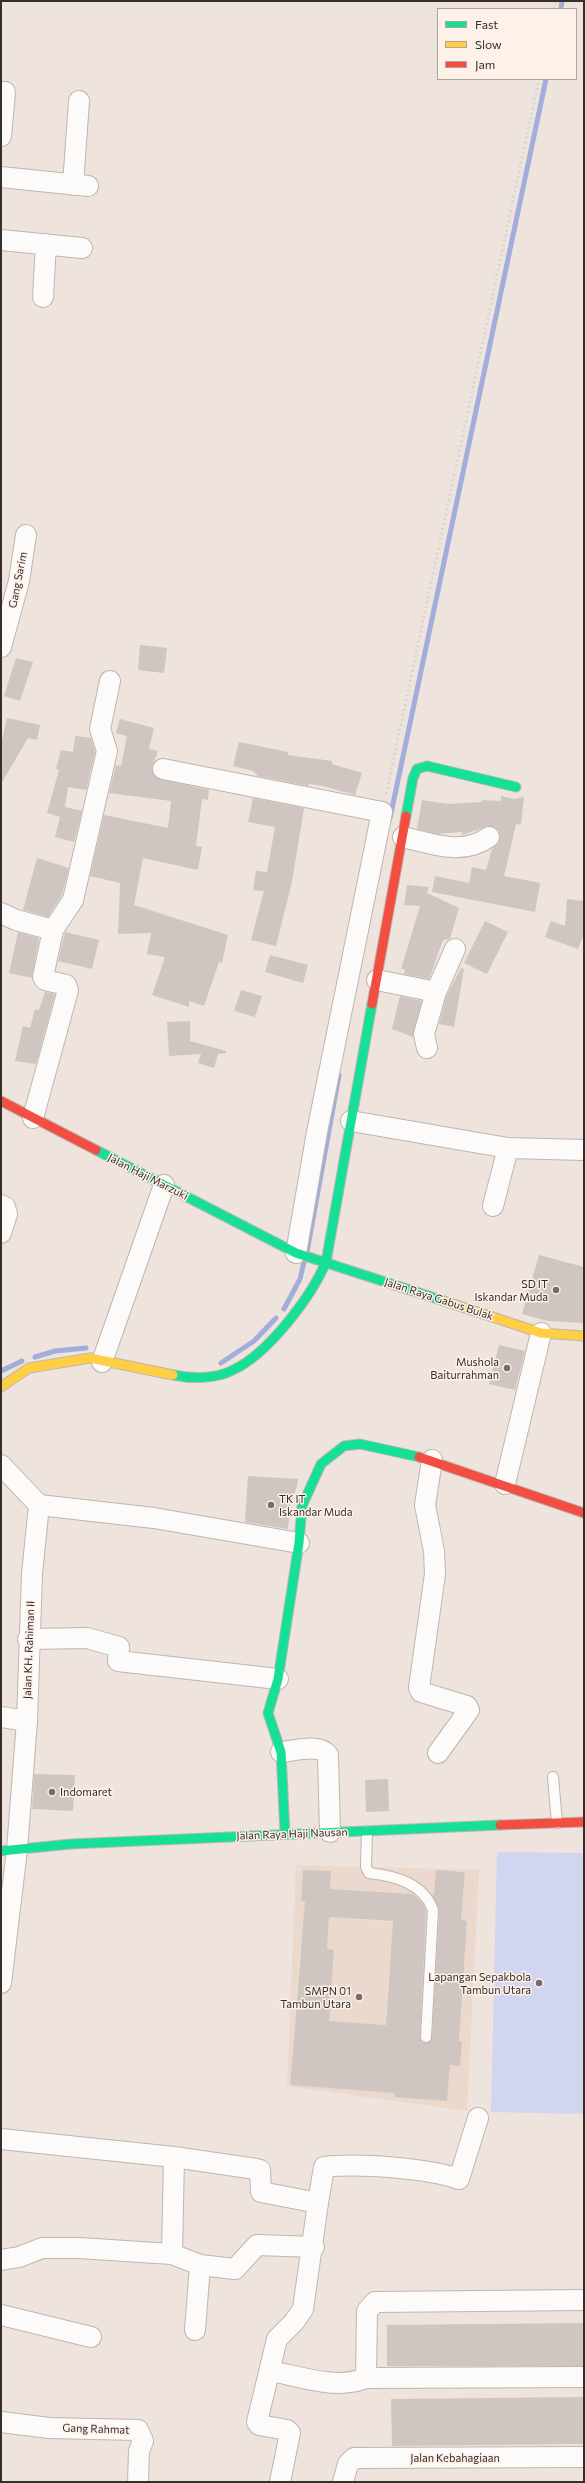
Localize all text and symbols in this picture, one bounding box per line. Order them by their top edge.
legend [437,8,577,80]
text: Fast [475,17,498,31]
text: Slow [475,37,502,51]
text: Jam [475,57,495,71]
street label: Gang Sarim [6,551,30,609]
street label: Jalan Haji Marzuki [106,1151,190,1203]
street label: Jalan Raya Gabus Bulak [383,1275,495,1323]
place label: SD IT Iskandar Muda [475,1277,548,1303]
marker: SD IT Iskandar Muda [551,1285,561,1295]
place label: Mushola Baiturrahman [430,1355,499,1381]
marker: Mushola Baiturrahman [502,1363,512,1373]
place label: TK IT Iskandar Muda [279,1492,352,1518]
marker: TK IT Iskandar Muda [266,1500,276,1510]
street label: Jalan KH. Rahiman II [21,1601,37,1699]
place label: Indomaret [60,1785,112,1799]
marker: Indomaret [47,1787,57,1797]
street label: Jalan Raya Haji Nausan [236,1825,348,1843]
place label: Lapangan Sepakbola Tambun Utara [428,1970,531,1996]
marker: Lapangan Sepakbola Tambun Utara [534,1978,544,1988]
place label: SMPN 01 Tambun Utara [280,1984,351,2010]
marker: SMPN 01 Tambun Utara [354,1992,364,2002]
street label: Gang Rahmat [62,2421,130,2437]
street label: Jalan Kebahagiaan [410,2451,500,2465]

